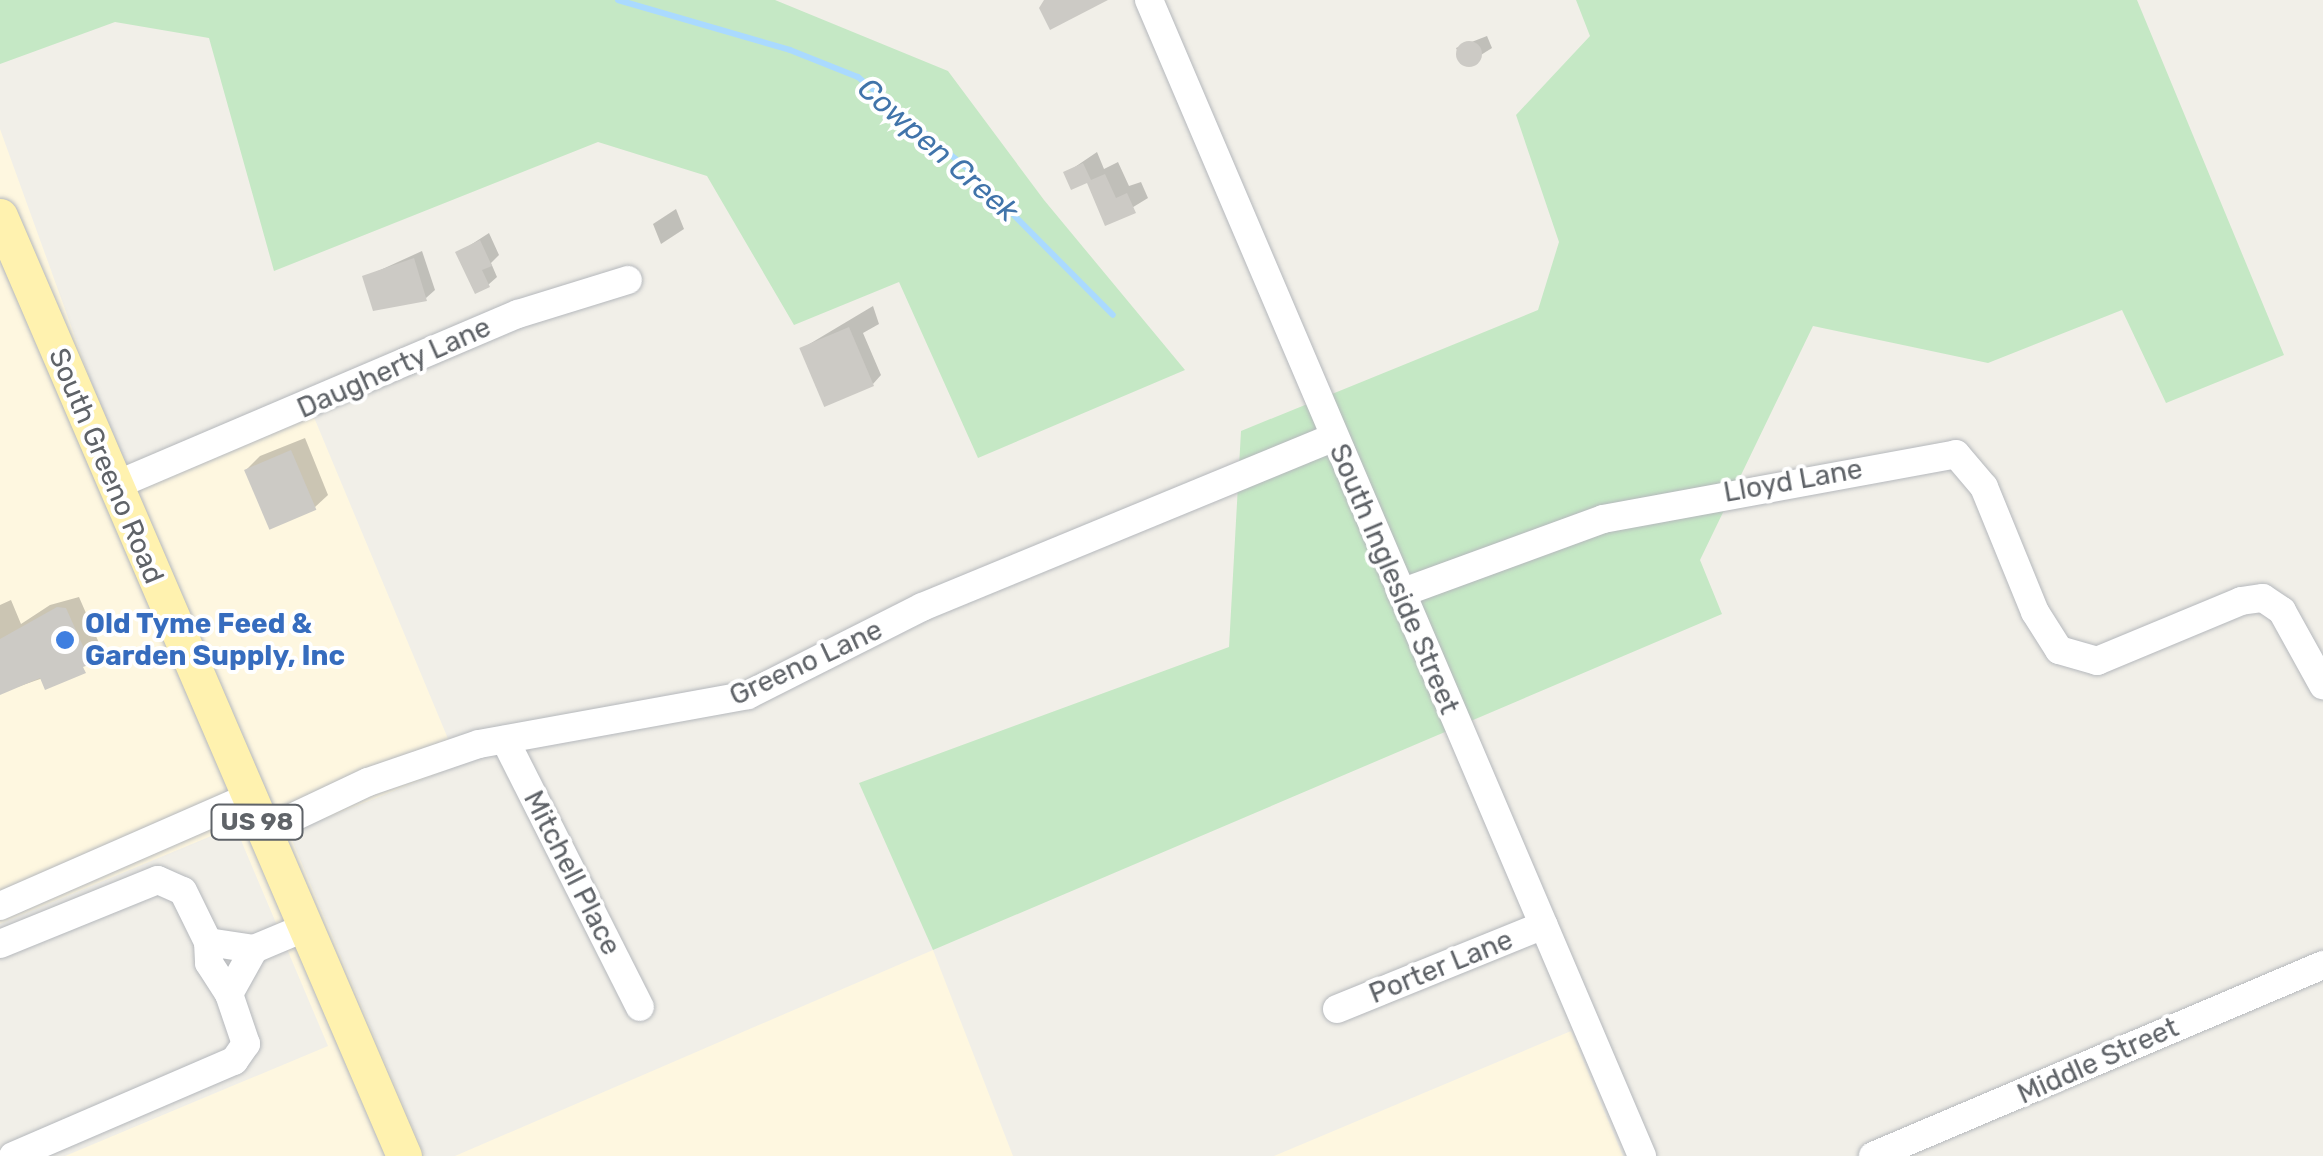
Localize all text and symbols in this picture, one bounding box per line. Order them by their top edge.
water label: Cowpen Creek [850,70,1026,230]
street label: Daugherty Lane [292,310,496,426]
street label: South Greeno Road [41,343,171,589]
street label: South Ingleside Street [1322,439,1466,719]
street label: Lloyd Lane [1721,452,1865,510]
place label: Old Tyme Feed & Garden Supply, Inc [85,607,345,673]
street label: Greeno Lane [724,613,888,713]
marker: Old Tyme Feed & Garden Supply, Inc [54,629,76,651]
street label: Mitchell Place [516,785,628,961]
road number: US 98 [210,802,304,842]
street label: Porter Lane [1364,923,1518,1011]
street label: Middle Street [2012,1011,2184,1111]

